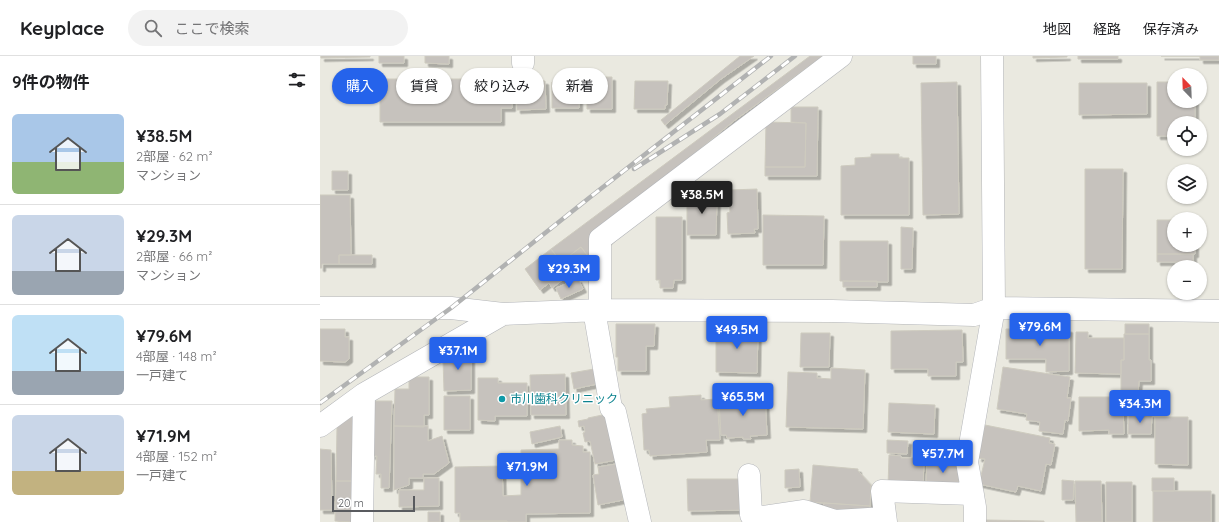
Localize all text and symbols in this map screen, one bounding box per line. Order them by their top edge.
search box [128,10,408,46]
text: Keyplace [20,16,104,40]
icon: search [142,17,164,39]
text: ここで検索 [174,19,249,38]
text: 地図 [1043,20,1071,38]
text: 経路 [1093,20,1121,38]
text: 保存済み [1143,20,1199,38]
chip: 購入 [332,68,388,104]
chip: 賃貸 [396,68,452,104]
chip: 絞り込み [460,68,544,104]
chip: 新着 [552,68,608,104]
north arrow [1167,68,1207,108]
map controls [1167,68,1207,300]
icon: filters [286,69,308,91]
text: 9件の物件 [12,71,90,92]
button: locate [1167,116,1207,156]
text: ¥38.5M [136,125,193,146]
icon: home [44,130,92,178]
text: 2部屋 · 62 m² [136,148,213,164]
button: layers [1167,164,1207,204]
text: マンション [136,167,201,183]
pin: ¥38.5M [669,181,735,215]
text: ¥38.5M [680,186,724,202]
button: + [1167,212,1207,252]
text: ¥29.3M [136,225,192,246]
icon: home [44,231,92,279]
text: 2部屋 · 66 m² [136,248,212,264]
pin: ¥29.3M [536,255,602,289]
text: ¥29.3M [548,260,590,276]
button: − [1167,260,1207,300]
text: マンション [136,267,201,283]
pin: ¥79.6M [1007,313,1073,347]
pin: ¥49.5M [704,316,770,350]
text: ¥79.6M [1019,318,1061,334]
text: ¥49.5M [715,321,759,337]
text: ¥79.6M [136,325,192,346]
icon: home [44,331,92,379]
pin: ¥37.1M [425,337,491,371]
text: ¥37.1M [438,342,478,358]
text: 4部屋 · 148 m² [136,348,217,364]
text: 一戸建て [136,367,188,383]
pin: ¥65.5M [710,383,776,417]
text: ¥65.5M [721,388,765,404]
pin: ¥34.3M [1107,390,1173,424]
place label: 市川歯科クリニック [510,391,618,406]
marker: 市川歯科クリニック [497,394,507,404]
text: ¥34.3M [1118,395,1162,411]
text: ¥71.9M [136,425,191,446]
icon: home [44,431,92,479]
pin: ¥57.7M [910,440,976,474]
text: ¥57.7M [922,445,964,461]
text: 4部屋 · 152 m² [136,448,217,464]
pin: ¥71.9M [494,453,560,487]
text: ¥71.9M [506,458,548,474]
text: 一戸建て [136,467,188,483]
scale bar [332,494,415,513]
text: 20 m [338,496,364,510]

